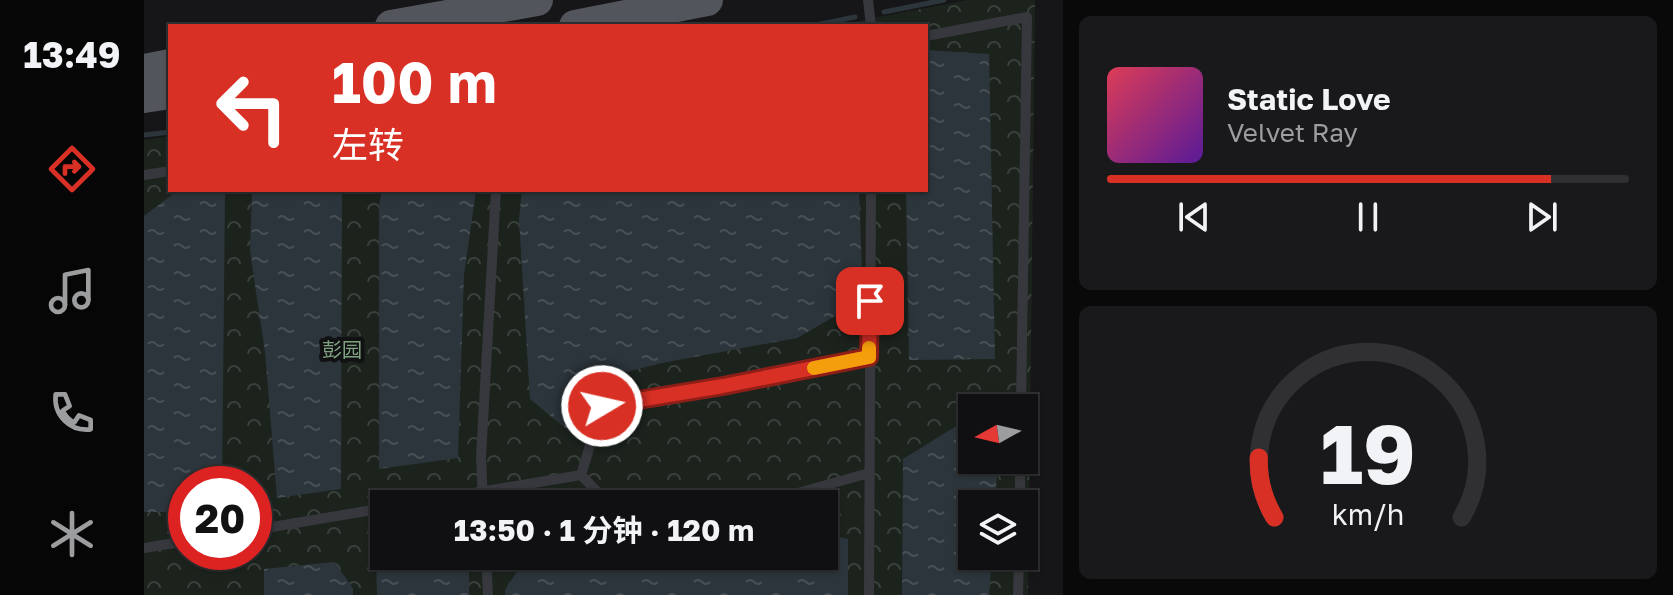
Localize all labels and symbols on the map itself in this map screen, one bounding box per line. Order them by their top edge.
pin [836,267,904,335]
park label: 彭园 [322,337,362,361]
position arrow [560,364,644,448]
north arrow [958,394,1038,474]
speed limit sign: 20 [168,466,272,570]

